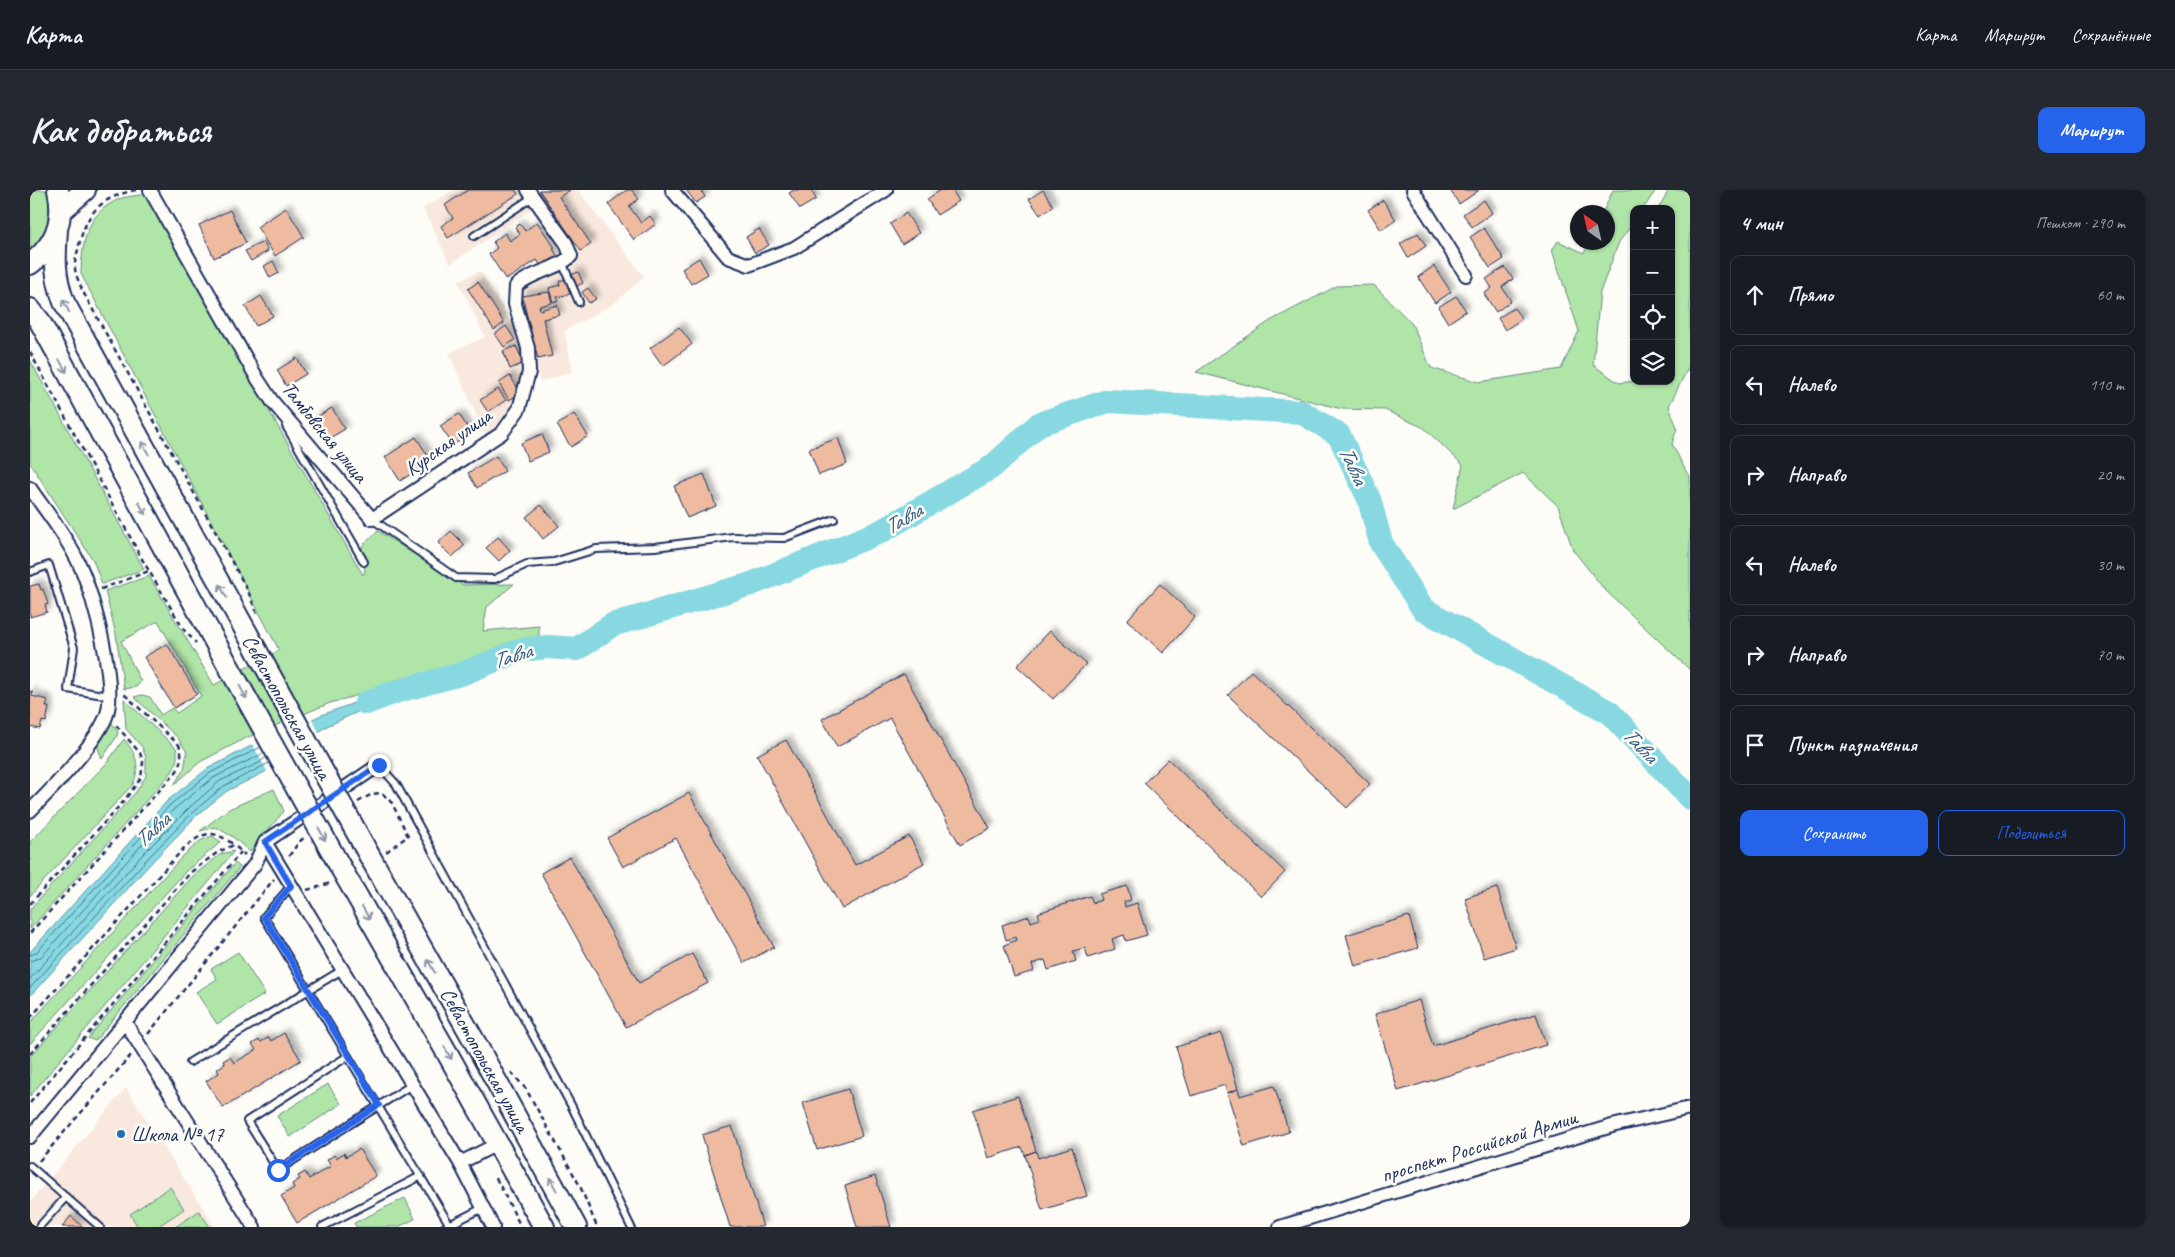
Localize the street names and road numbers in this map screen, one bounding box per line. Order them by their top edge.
street label: Тамбовская улица [276,376,375,489]
street label: Курская улица [399,401,499,481]
street label: Севастопольская улица [236,630,339,786]
street label: Севастопольская улица [434,983,537,1139]
street label: проспект Российской Армии [1378,1103,1582,1188]

